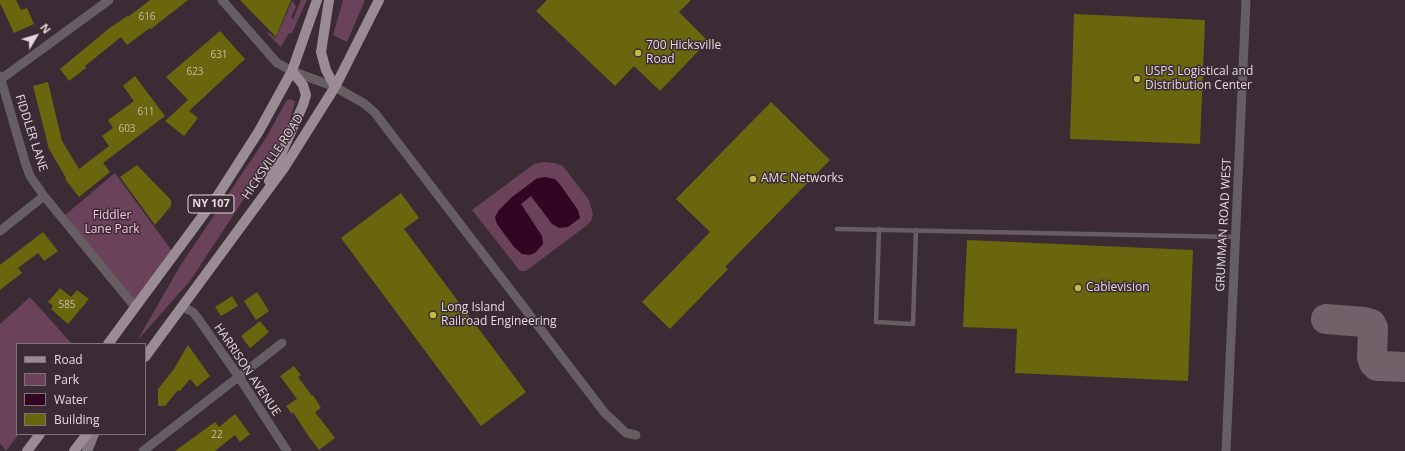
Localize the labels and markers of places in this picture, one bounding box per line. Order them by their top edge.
place label: 700 Hicksville Road [646,39,721,67]
marker: 700 Hicksville Road [633,48,643,58]
place label: USPS Logistical and Distribution Center [1145,65,1253,93]
marker: USPS Logistical and Distribution Center [1132,74,1142,84]
place label: AMC Networks [761,172,844,186]
marker: AMC Networks [748,174,758,184]
place label: Cablevision [1086,281,1150,295]
marker: Cablevision [1073,283,1083,293]
place label: Long Island Railroad Engineering [441,301,557,329]
marker: Long Island Railroad Engineering [428,310,438,320]

